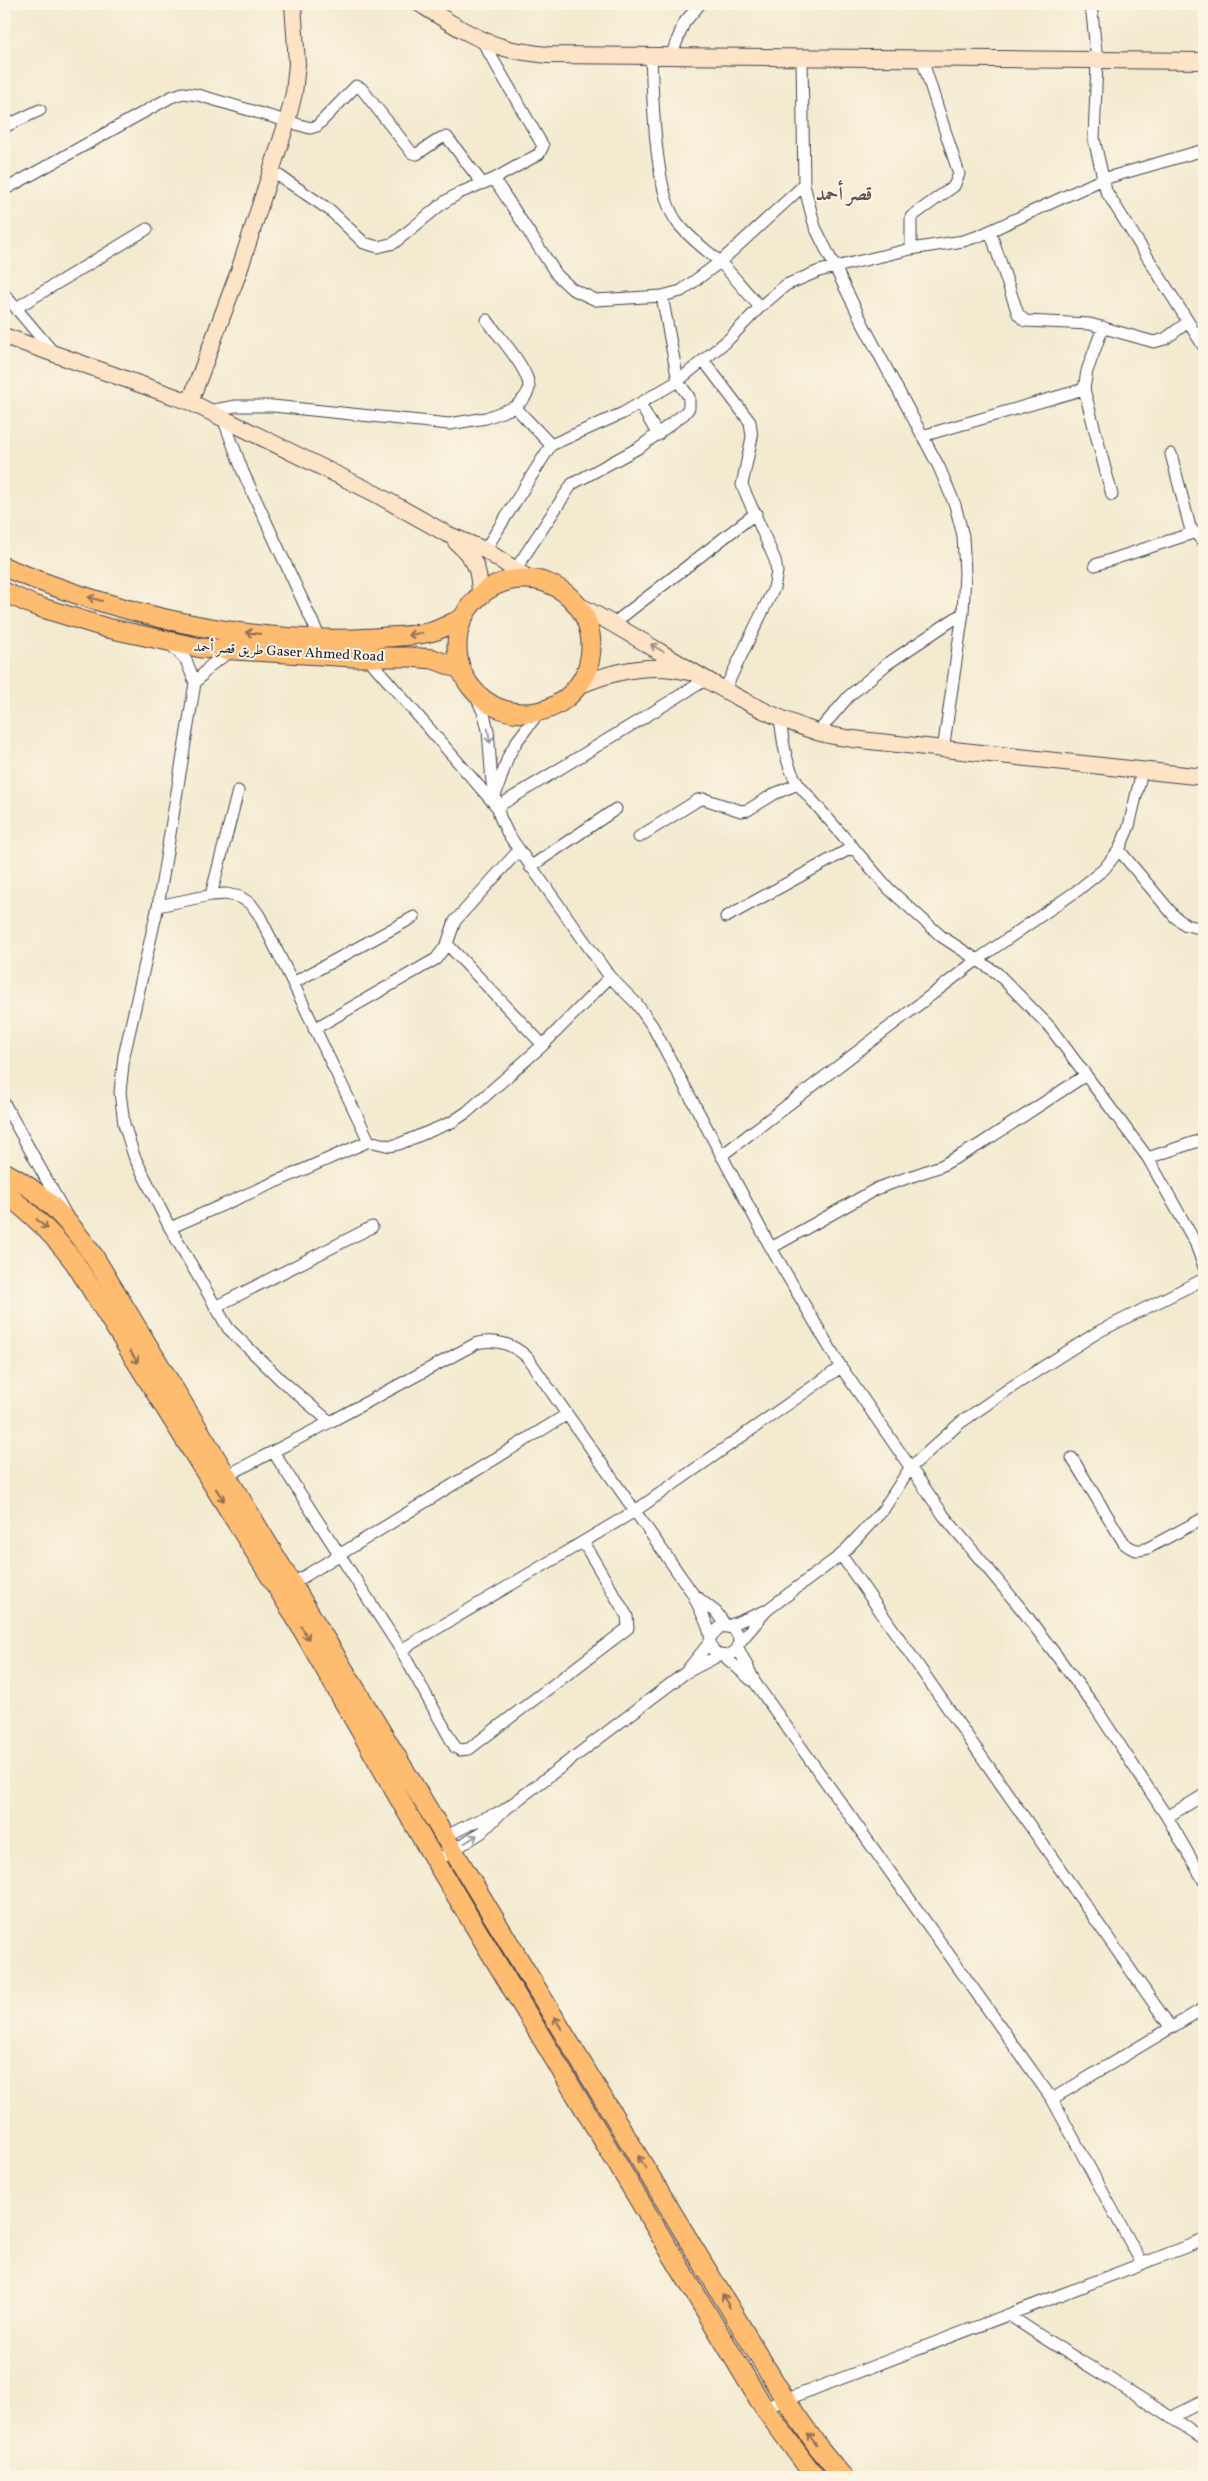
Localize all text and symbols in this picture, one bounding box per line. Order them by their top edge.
district label: قصر أحمد [816,180,872,208]
one-way arrow [87,594,103,603]
one-way arrow [246,628,262,638]
one-way arrow [408,629,424,639]
street label: طريق قصر أحمد Gaser Ahmed Road [193,636,385,667]
one-way arrow [650,643,664,653]
one-way arrow [484,728,494,744]
one-way arrow [35,1218,48,1230]
one-way arrow [129,1349,139,1363]
one-way arrow [215,1487,225,1501]
one-way arrow [300,1626,310,1640]
one-way arrow [464,1834,478,1844]
one-way arrow [553,2017,563,2031]
one-way arrow [637,2156,647,2170]
one-way arrow [721,2295,731,2309]
one-way arrow [807,2432,817,2446]

